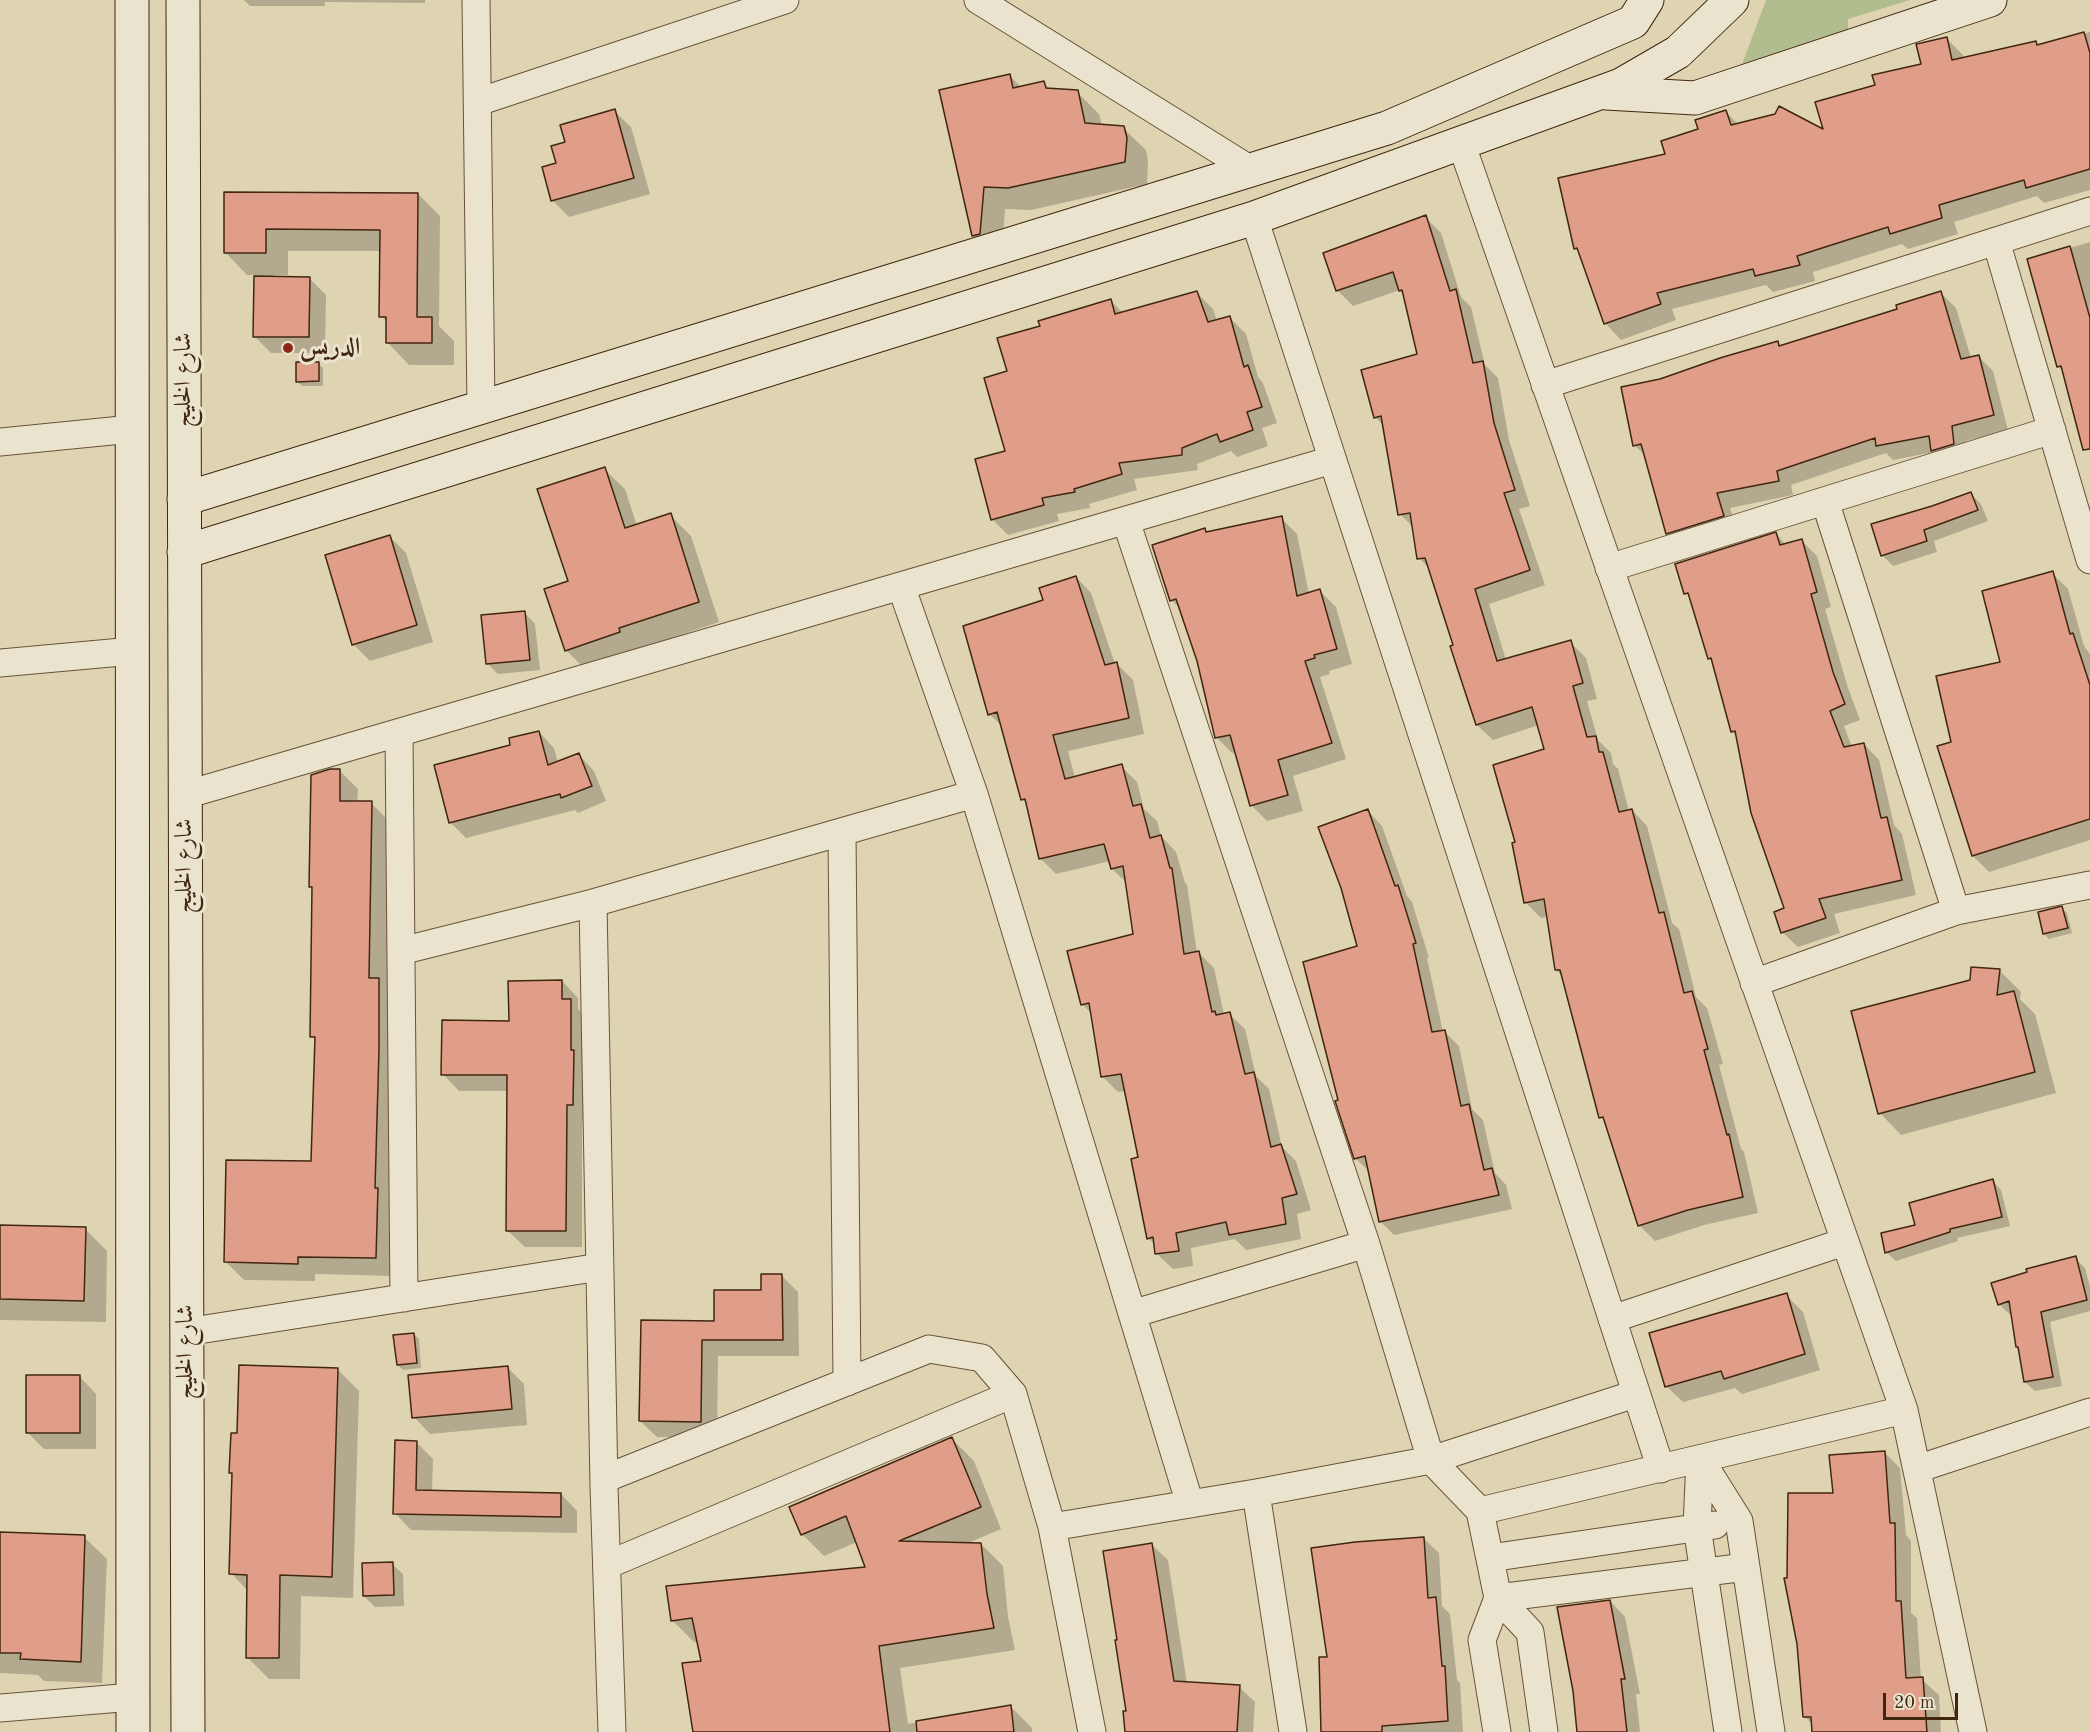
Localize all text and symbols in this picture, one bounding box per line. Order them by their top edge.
street label: شارع الخليج [170,333,198,427]
place label: الدريس [300,334,360,362]
marker: الدريس [281,341,295,355]
street label: شارع الخليج [171,819,199,913]
street label: شارع الخليج [172,1305,200,1399]
scale bar [1886,1681,1961,1719]
text: 20 m [1894,1694,1934,1712]

